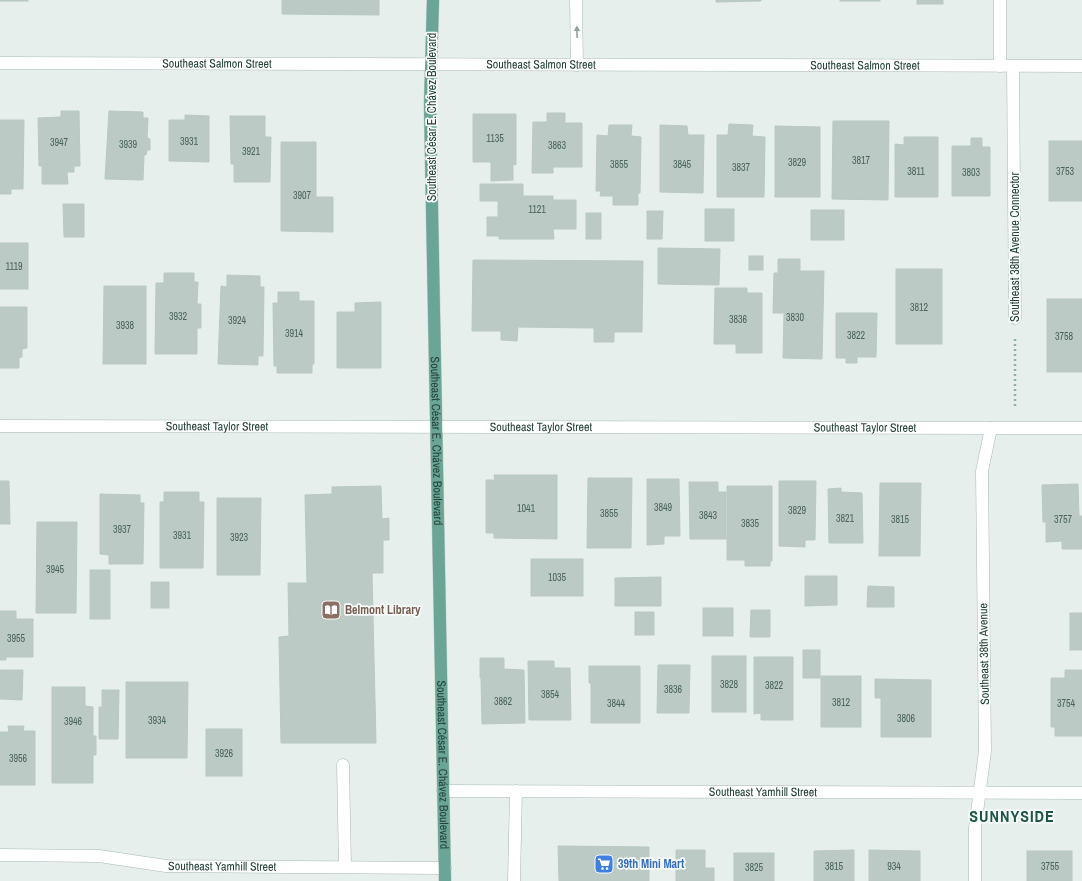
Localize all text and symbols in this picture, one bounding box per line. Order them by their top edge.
one-way arrow [574,25,580,38]
street label: Southeast César E. Chávez Boulevard [424,33,440,201]
street label: Southeast Salmon Street [162,55,272,72]
street label: Southeast Salmon Street [486,56,596,73]
street label: Southeast Salmon Street [810,57,920,74]
house number: 1135 [486,132,504,145]
house number: 3931 [180,135,199,148]
house number: 3947 [50,136,69,149]
house number: 3939 [119,138,138,151]
house number: 3863 [548,139,567,152]
house number: 3921 [242,145,261,158]
house number: 3817 [852,154,871,167]
house number: 3829 [788,156,807,169]
house number: 3855 [610,158,629,171]
house number: 3845 [673,158,692,171]
house number: 3837 [732,161,751,174]
house number: 3811 [907,165,925,178]
house number: 3753 [1056,165,1075,178]
house number: 3803 [962,166,981,179]
street label: Southeast 38th Avenue Connector [1007,171,1023,322]
house number: 3907 [293,189,312,202]
house number: 1121 [528,203,546,216]
house number: 1119 [5,260,23,273]
house number: 3812 [910,301,929,314]
house number: 3932 [169,310,188,323]
house number: 3830 [786,311,805,324]
house number: 3836 [729,313,748,326]
house number: 3924 [228,314,247,327]
house number: 3938 [116,319,135,332]
house number: 3914 [285,327,304,340]
house number: 3822 [847,329,866,342]
house number: 3758 [1055,330,1074,343]
street label: Southeast César E. Chávez Boulevard [427,356,446,525]
street label: Southeast Taylor Street [166,418,269,434]
street label: Southeast Taylor Street [490,419,593,435]
street label: Southeast Taylor Street [814,420,917,436]
house number: 3849 [654,501,673,514]
house number: 1041 [517,502,536,515]
house number: 3829 [788,504,807,517]
house number: 3855 [600,507,619,520]
house number: 3843 [699,509,718,522]
house number: 3821 [836,512,855,525]
house number: 3815 [891,513,910,526]
house number: 3757 [1054,513,1073,526]
house number: 3835 [741,517,760,530]
house number: 3937 [113,523,132,536]
house number: 3931 [173,529,192,542]
house number: 3923 [230,531,249,544]
house number: 3945 [46,563,65,576]
house number: 1035 [548,571,567,584]
library icon: Belmont Library [320,599,342,621]
place label: Belmont Library [345,602,421,618]
street label: Southeast 38th Avenue [975,603,993,705]
house number: 3955 [7,632,26,645]
house number: 3828 [720,678,739,691]
house number: 3822 [765,679,784,692]
street label: Southeast César E. Chávez Boulevard [433,680,452,849]
house number: 3836 [664,683,683,696]
house number: 3854 [541,688,560,701]
house number: 3862 [494,695,513,708]
house number: 3812 [832,696,851,709]
house number: 3844 [607,697,626,710]
house number: 3754 [1057,697,1076,710]
house number: 3806 [897,712,916,725]
house number: 3934 [148,714,167,727]
house number: 3946 [64,715,83,728]
house number: 3926 [215,747,234,760]
house number: 3956 [9,752,28,765]
street label: Southeast Yamhill Street [709,784,817,800]
district label: SUNNYSIDE [969,805,1055,827]
supermarket icon: 39th Mini Mart [593,853,615,875]
place label: 39th Mini Mart [618,856,685,872]
street label: Southeast Yamhill Street [168,858,277,875]
house number: 3815 [825,860,844,873]
house number: 934 [887,860,901,873]
house number: 3755 [1041,860,1060,873]
house number: 3825 [745,861,764,874]

